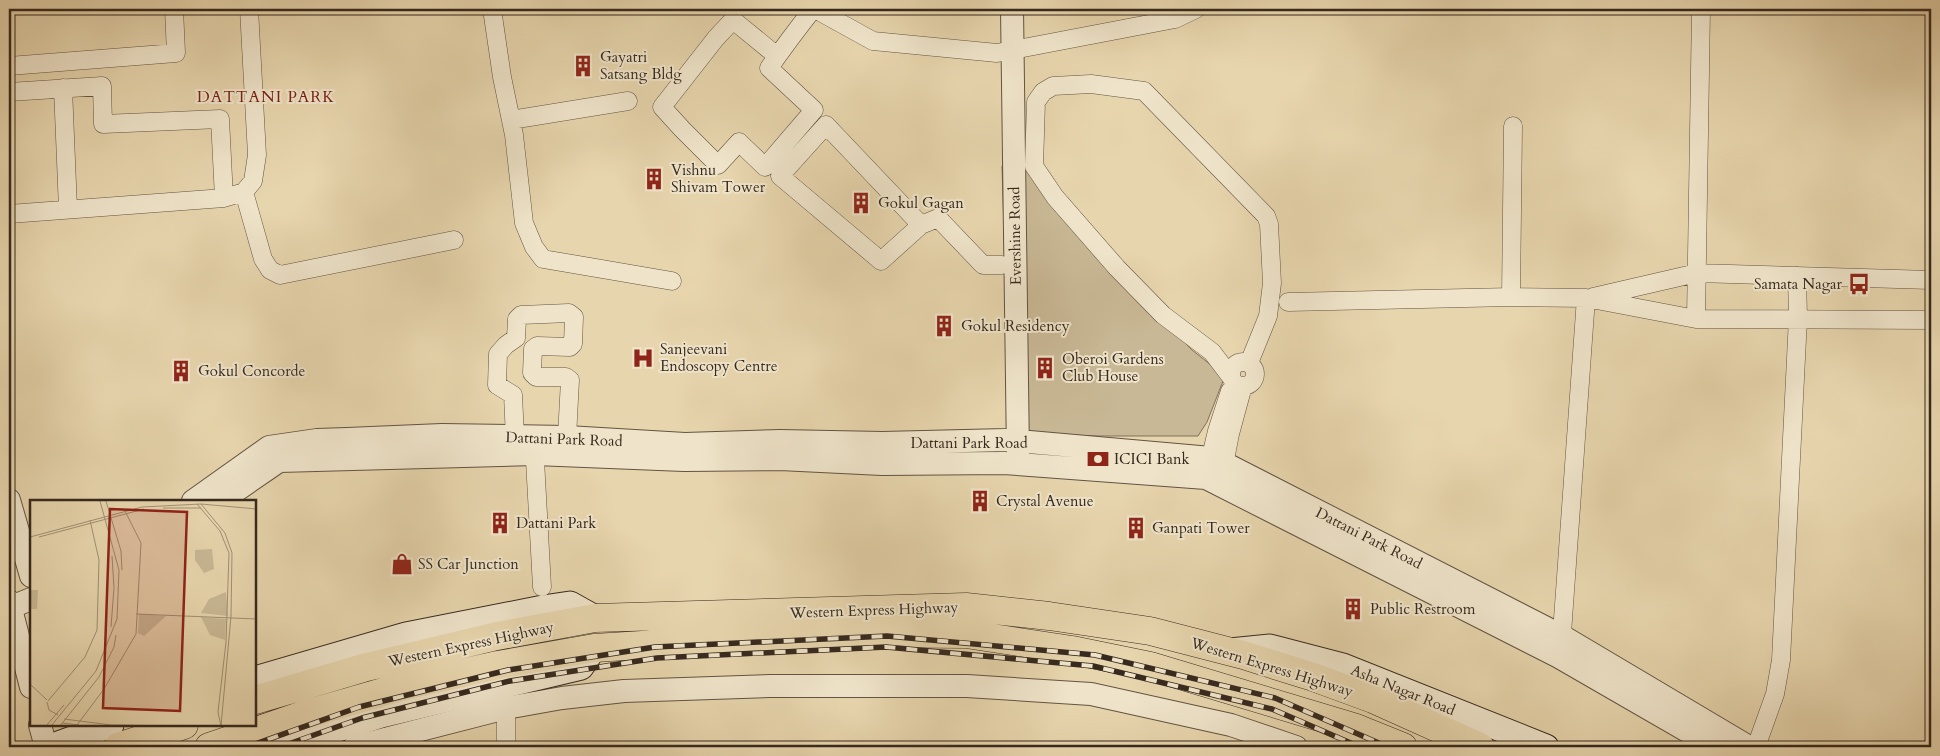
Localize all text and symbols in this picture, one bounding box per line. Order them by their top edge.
place label: Gayatri Satsang Bldg [600,47,682,84]
building icon: Gayatri Satsang Bldg [570,53,596,79]
district label: DATTANI PARK [197,86,335,108]
place label: Vishnu Shivam Tower [671,160,766,197]
building icon: Vishnu Shivam Tower [641,166,667,192]
street label: Evershine Road [1004,186,1026,286]
building icon: Gokul Gagan [848,190,874,216]
place label: Gokul Gagan [878,193,964,213]
bus stop icon: Samata Nagar [1846,271,1872,297]
place label: Samata Nagar [1754,274,1843,294]
building icon: Gokul Residency [931,313,957,339]
place label: Gokul Residency [961,316,1070,336]
place label: Sanjeevani Endoscopy Centre [660,339,778,376]
hospital icon: Sanjeevani Endoscopy Centre [630,345,656,371]
place label: Oberoi Gardens Club House [1062,349,1164,386]
building icon: Oberoi Gardens Club House [1032,355,1058,381]
building icon: Gokul Concorde [168,358,194,384]
place label: Gokul Concorde [198,361,306,381]
street label: Dattani Park Road [505,427,623,451]
street label: Dattani Park Road [910,433,1028,453]
bank icon: ICICI Bank [1085,446,1111,472]
place label: ICICI Bank [1114,449,1190,469]
building icon: Crystal Avenue [967,488,993,514]
place label: Crystal Avenue [996,491,1094,511]
inset map [30,500,256,726]
street label: Dattani Park Road [1312,502,1426,574]
building icon: Dattani Park [487,510,513,536]
place label: Dattani Park [516,513,596,533]
building icon: Ganpati Tower [1123,515,1149,541]
place label: Ganpati Tower [1152,518,1250,538]
shop icon: SS Car Junction [389,551,415,577]
place label: SS Car Junction [418,554,519,574]
building icon: Public Restroom [1340,596,1366,622]
street label: Western Express Highway [788,597,959,623]
place label: Public Restroom [1370,599,1476,619]
street label: Western Express Highway [385,617,556,672]
street label: Western Express Highway [1187,632,1356,701]
street label: Asha Nagar Road [1348,660,1458,720]

